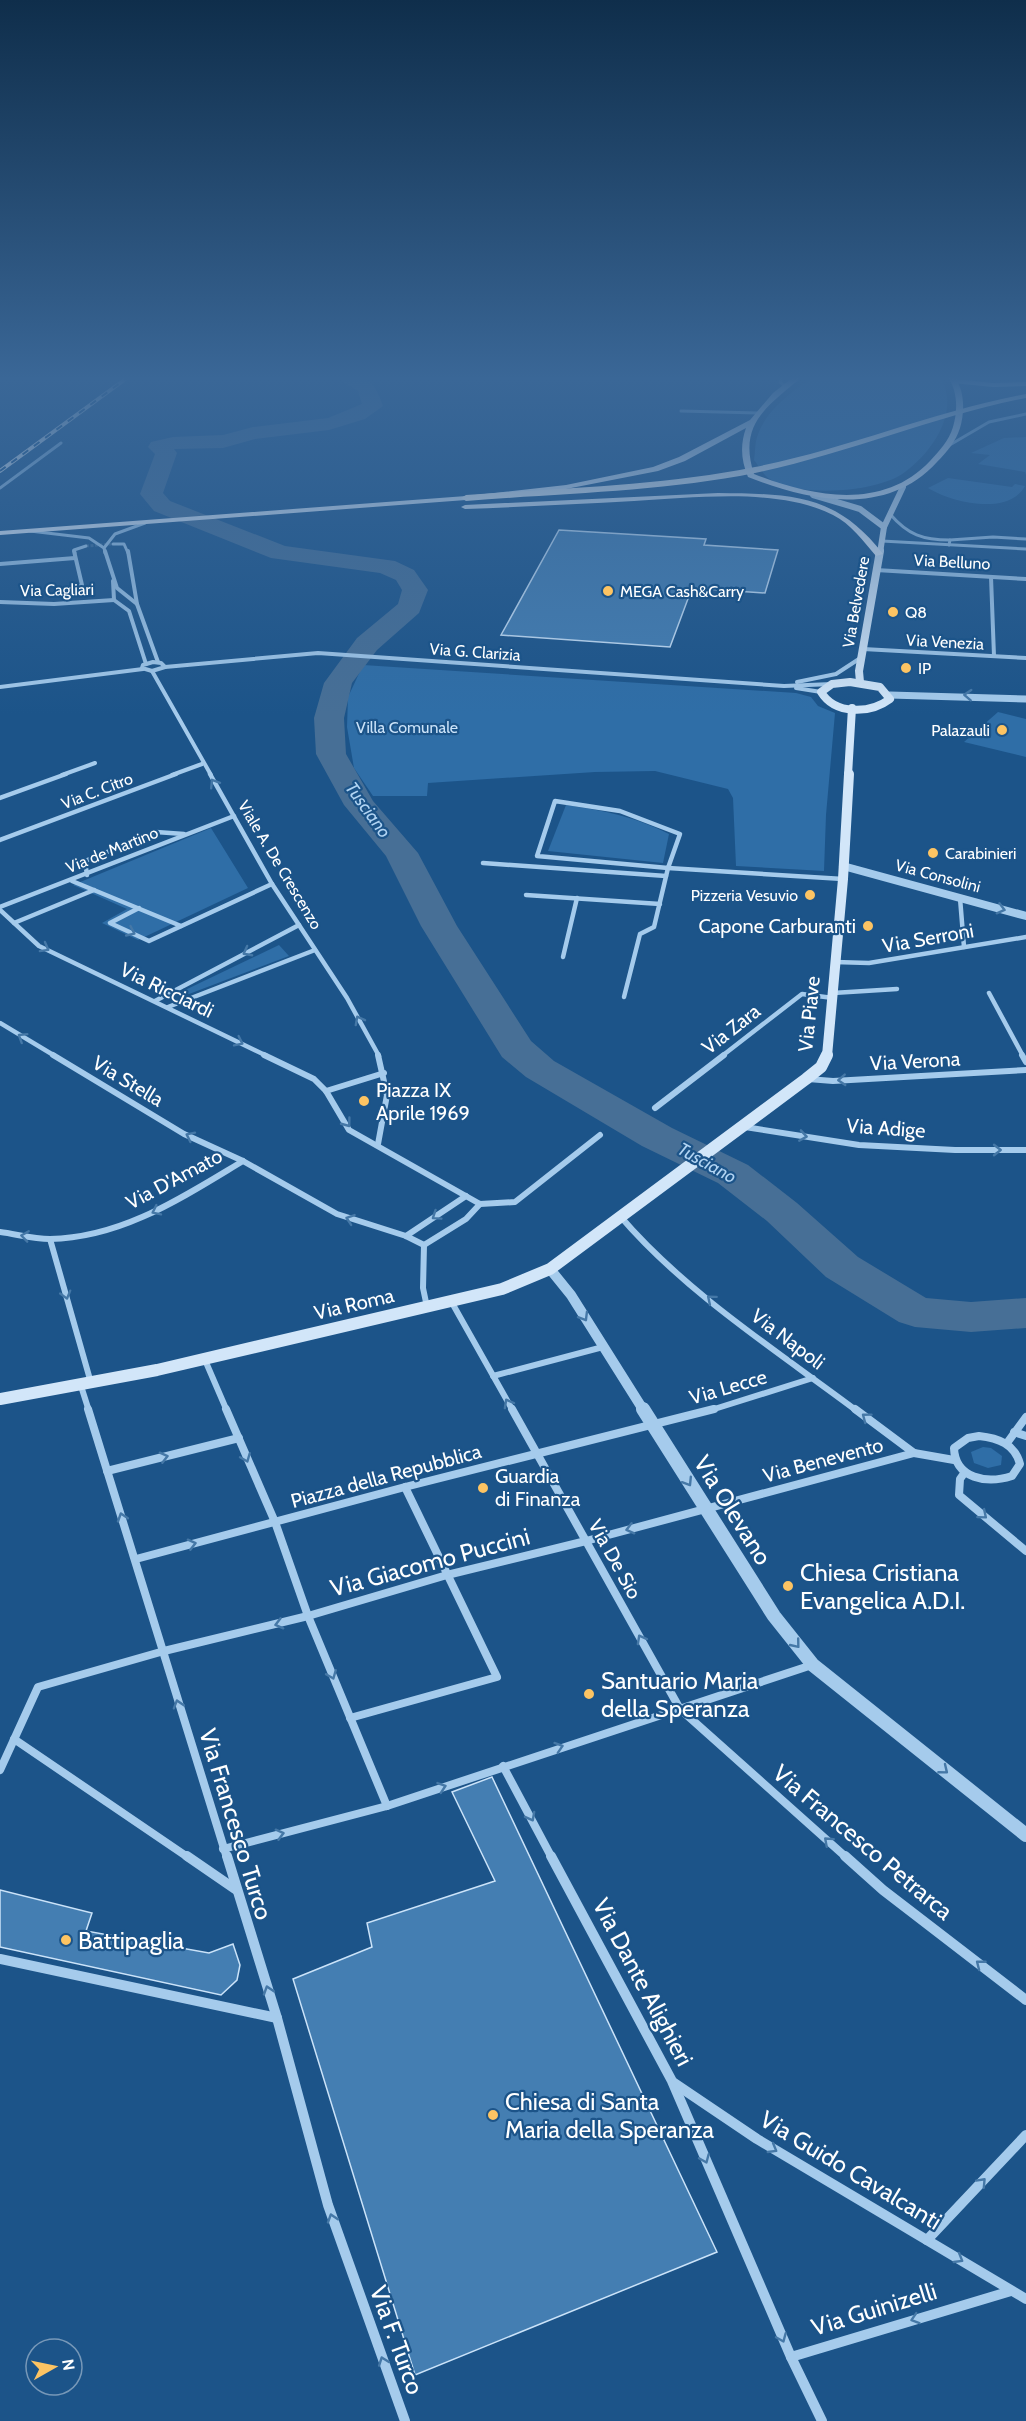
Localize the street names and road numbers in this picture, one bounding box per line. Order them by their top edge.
street label: Via Belluno [913,551,991,574]
street label: Via Belvedere [839,555,873,649]
street label: Via Cagliari [20,580,94,600]
street label: Via Venezia [906,630,985,654]
street label: Via G. Clarizia [429,639,521,665]
street label: Via C. Citro [59,769,135,813]
street label: Viale A. De Crescenzo [234,797,326,933]
street label: Via de Martino [63,823,161,877]
street label: Via Consolini [893,856,983,896]
street label: Via Serroni [881,918,975,958]
street label: Via Ricciardi [116,957,218,1023]
street label: Via Piave [793,975,825,1053]
street label: Via Zara [697,998,765,1059]
street label: Via Verona [869,1047,961,1075]
street label: Via Stella [88,1050,168,1112]
street label: Via Adige [846,1113,926,1143]
street label: Via D'Amato [122,1144,226,1214]
street label: Via Roma [312,1283,397,1325]
street label: Via Napoli [746,1304,830,1374]
street label: Via Lecce [686,1364,770,1410]
street label: Via Benevento [760,1432,886,1488]
street label: Piazza della Repubblica [288,1439,484,1513]
street label: Via Olevano [688,1450,778,1570]
street label: Via De Sio [583,1515,647,1603]
street label: Via Giacomo Puccini [327,1521,533,1603]
street label: Via Francesco Turco [193,1725,279,1923]
street label: Via Francesco Petrarca [767,1758,959,1926]
street label: Via Dante Alighieri [587,1893,699,2071]
street label: Via Guido Cavalcanti [755,2104,947,2236]
street label: Via Guinizelli [808,2276,940,2342]
street label: Via F. Turco [364,2282,430,2398]

